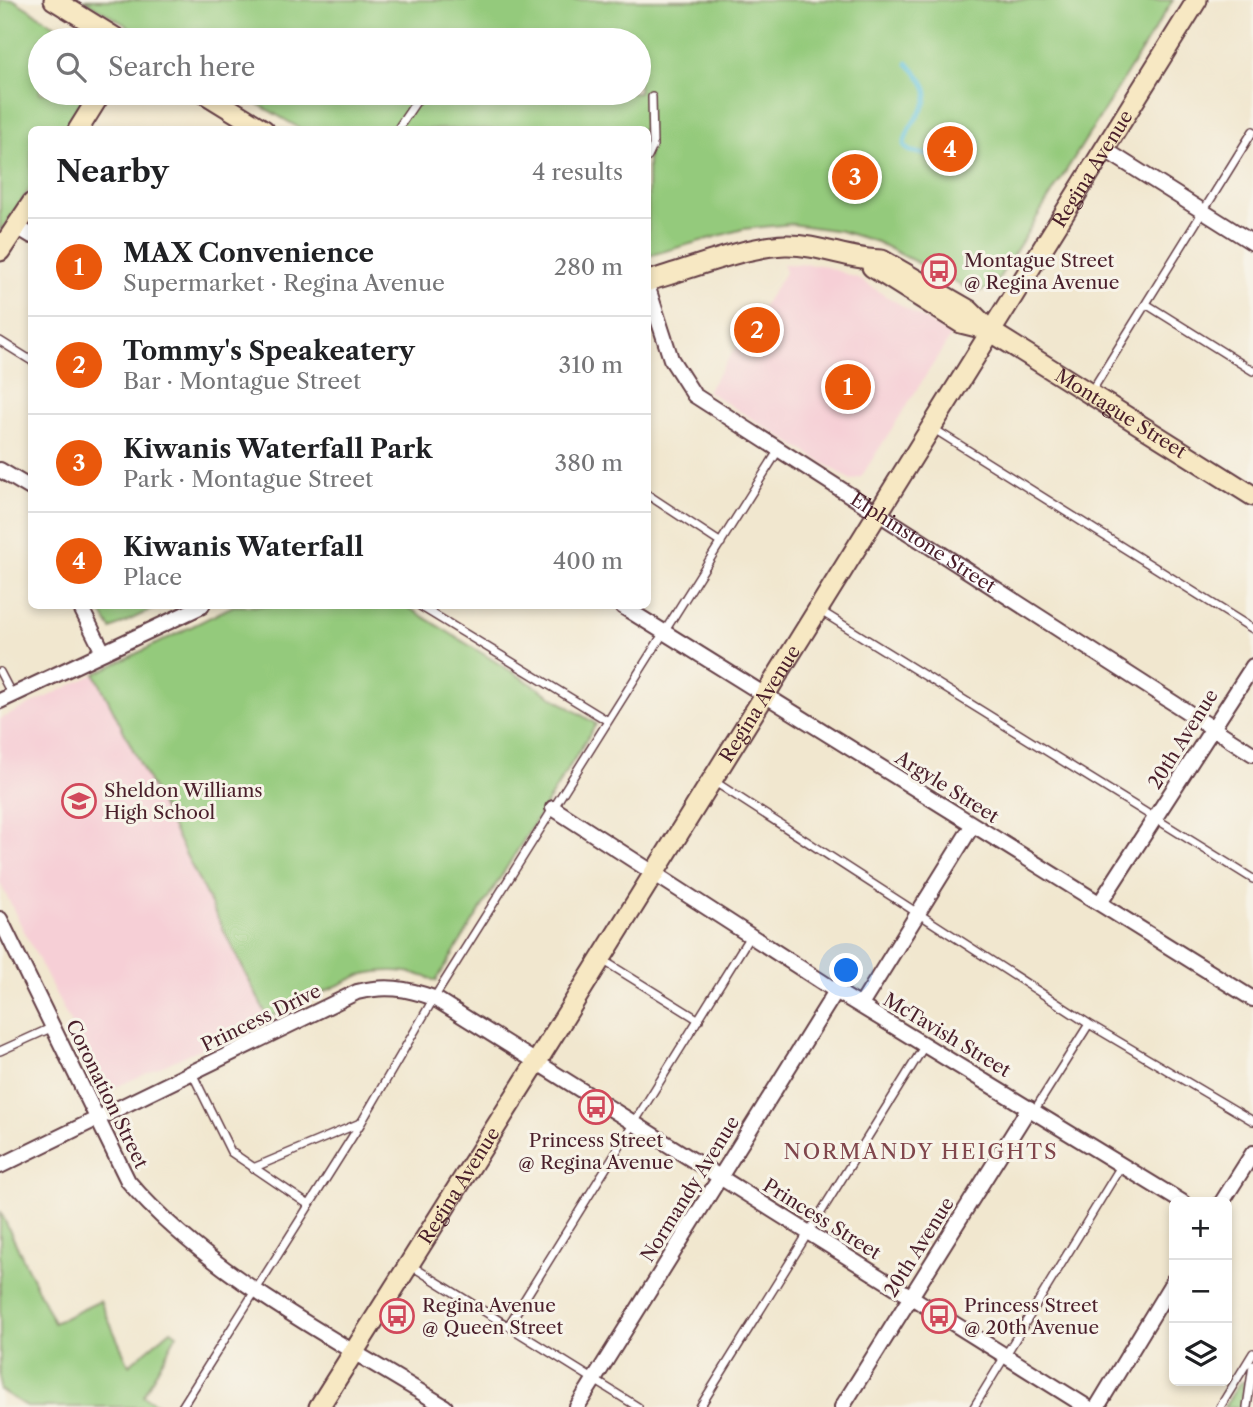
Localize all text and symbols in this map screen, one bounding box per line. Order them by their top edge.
search box [28,28,651,105]
icon: search [52,48,90,86]
text: Search here [108,51,255,83]
street label: Regina Avenue [1047,106,1137,231]
pin: 4 [927,123,973,175]
pin: 3 [832,151,878,203]
text: Nearby [56,153,169,190]
text: 4 results [532,158,623,186]
text: MAX Convenience [123,237,374,269]
place label: Montague Street @ Regina Avenue [964,249,1119,294]
bus stop icon: Montague Street @ Regina Avenue [920,252,958,290]
text: 1 [74,253,84,281]
text: 280 m [554,253,623,281]
text: Supermarket · Regina Avenue [123,269,445,297]
pin: 2 [734,304,780,356]
text: Tommy's Speakeatery [123,335,415,367]
text: 2 [72,351,86,379]
text: 310 m [559,351,623,379]
pin: 1 [825,361,871,413]
street label: Montague Street [1051,363,1191,463]
text: Bar · Montague Street [123,367,361,395]
text: Kiwanis Waterfall Park [123,433,432,465]
text: 3 [73,449,86,477]
text: 380 m [555,449,623,477]
text: Park · Montague Street [123,465,373,493]
street label: Elphinstone Street [846,487,1001,598]
text: Kiwanis Waterfall [123,531,364,563]
text: 4 [72,547,86,575]
text: 400 m [553,547,623,575]
text: Place [123,563,182,591]
street label: Regina Avenue [714,641,805,766]
street label: 20th Avenue [1143,685,1223,793]
street label: Argyle Street [890,746,1003,828]
place label: Sheldon Williams High School [104,779,263,824]
school or university icon: Sheldon Williams High School [60,782,98,820]
your location [829,953,863,987]
street label: Princess Drive [198,979,324,1057]
street label: McTavish Street [879,988,1015,1082]
street label: Coronation Street [61,1016,153,1172]
bus stop icon: Princess Street @ Regina Avenue [577,1088,615,1126]
street label: Normandy Avenue [636,1112,744,1266]
street label: Regina Avenue [413,1123,504,1248]
place label: Princess Street @ Regina Avenue [518,1129,674,1174]
district label: NORMANDY HEIGHTS [784,1139,1058,1164]
street label: Princess Street [759,1174,885,1264]
street label: 20th Avenue [879,1193,959,1301]
map controls [1169,1197,1232,1386]
button: + [1169,1197,1232,1260]
button: − [1169,1260,1232,1323]
place label: Regina Avenue @ Queen Street [422,1294,563,1339]
place label: Princess Street @ 20th Avenue [964,1294,1099,1339]
bus stop icon: Regina Avenue @ Queen Street [378,1297,416,1335]
bus stop icon: Princess Street @ 20th Avenue [920,1297,958,1335]
button: layers [1169,1323,1232,1386]

